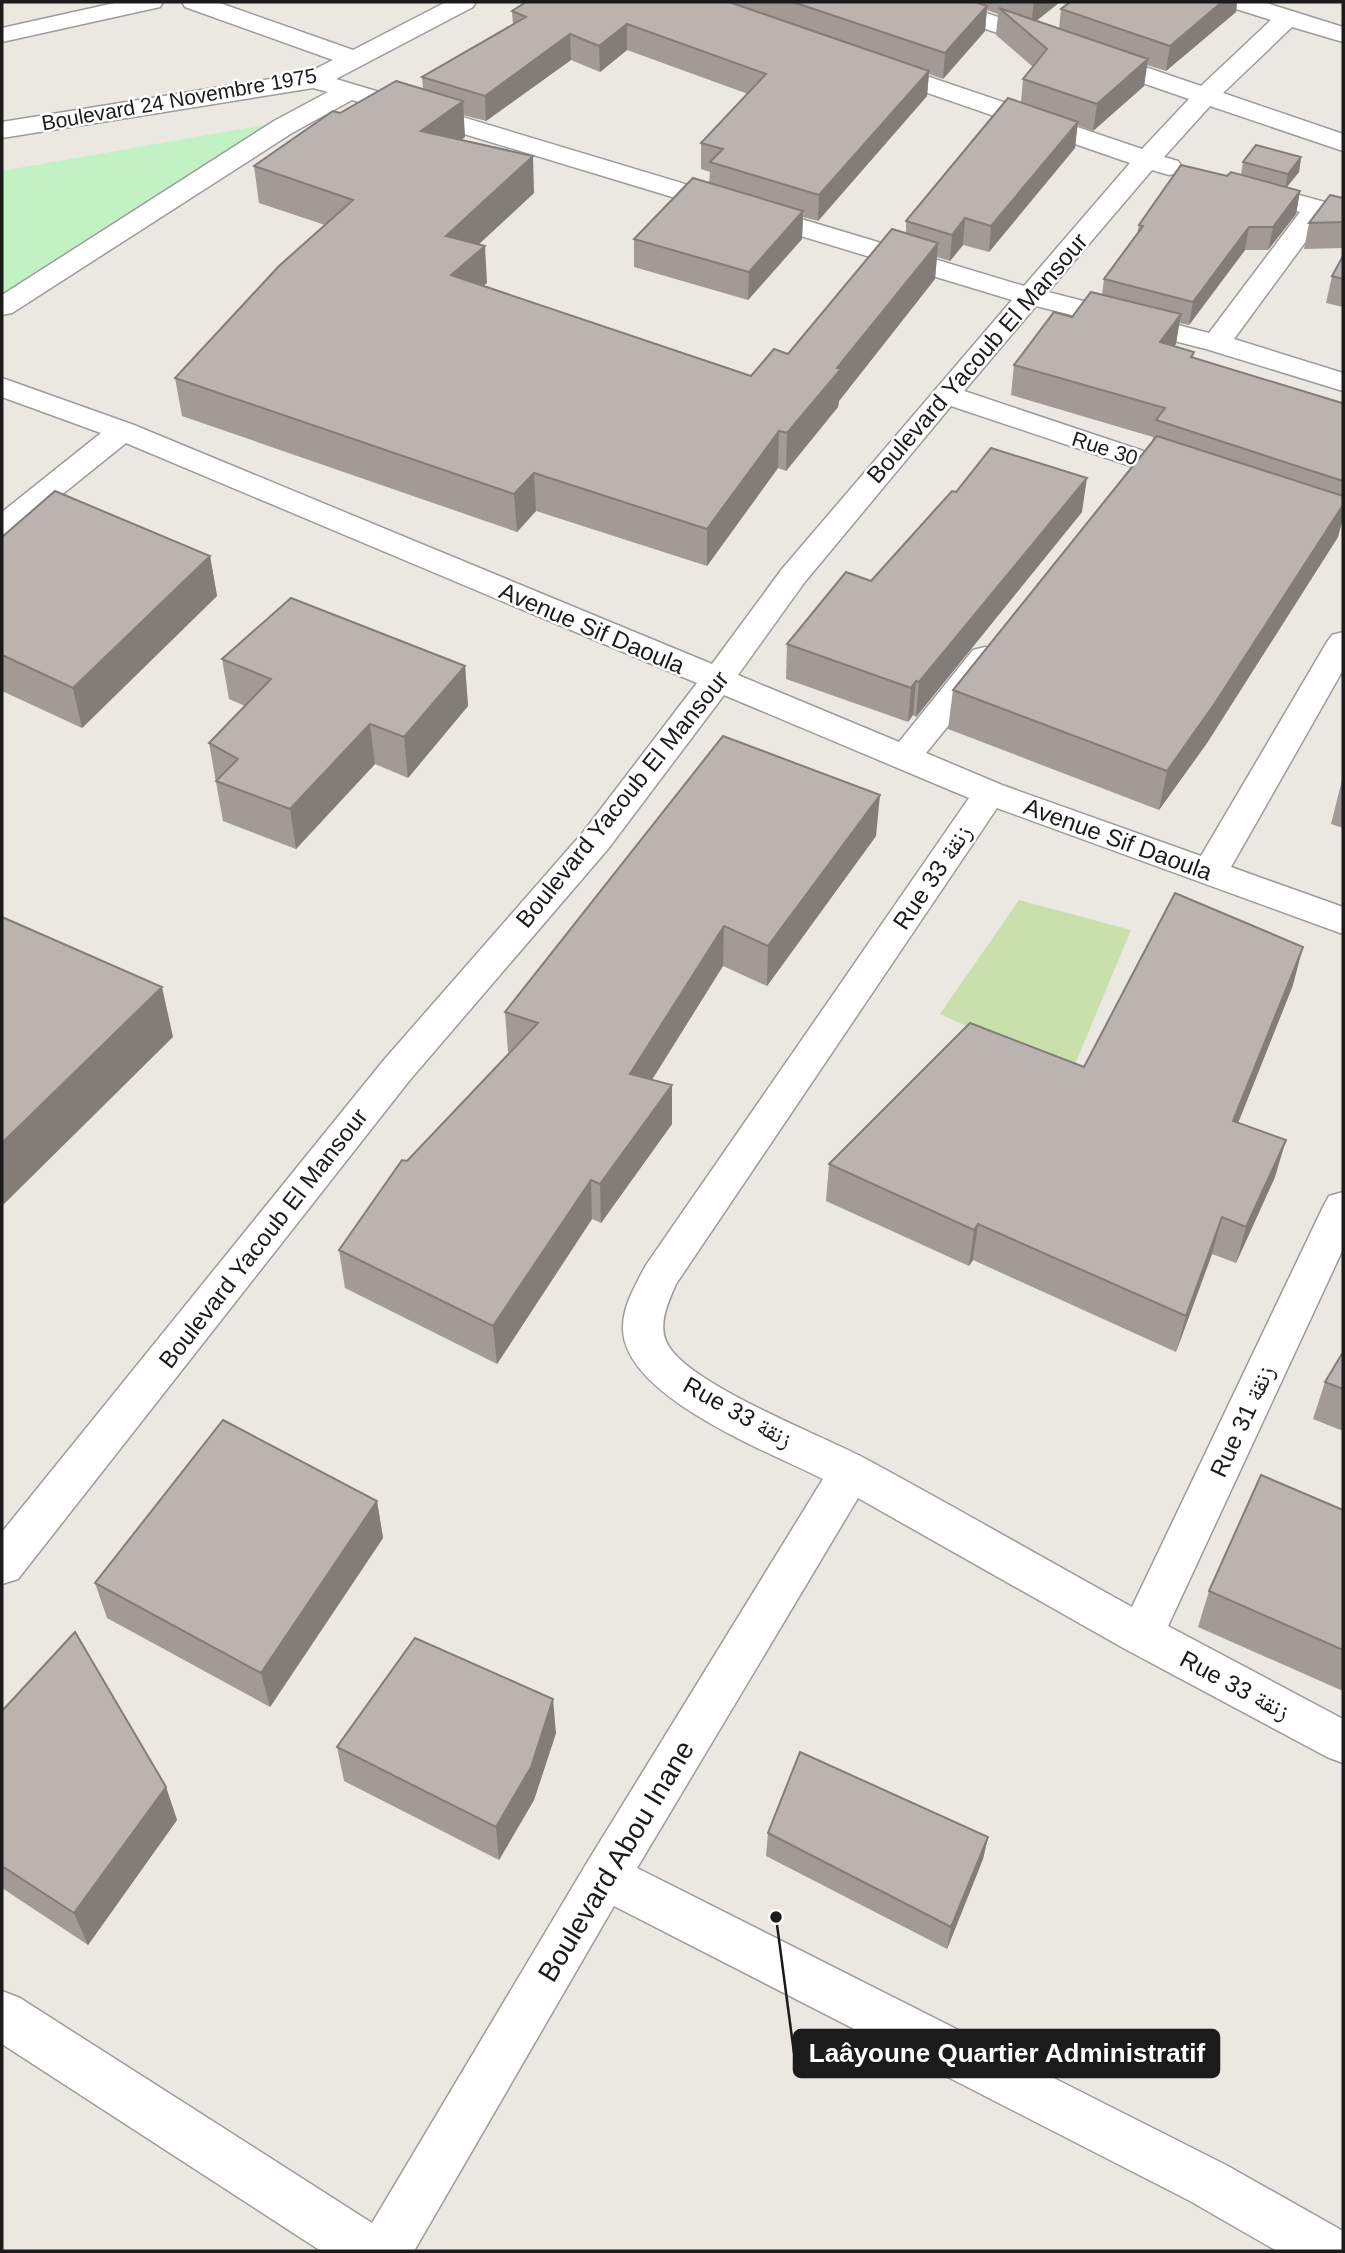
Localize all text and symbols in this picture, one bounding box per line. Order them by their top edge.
street label: Boulevard 24 Novembre 1975 [40,63,318,135]
street label: Boulevard Yacoub El Mansour [861,228,1093,488]
street label: Rue 30 [1069,427,1141,469]
street label: Avenue Sif Daoula [495,577,689,679]
street label: Boulevard Yacoub El Mansour [510,665,734,933]
street label: Avenue Sif Daoula [1020,792,1216,886]
street label: Rue 33 زنقة [887,820,977,934]
street label: Boulevard Yacoub El Mansour [153,1103,373,1373]
street label: Rue 31 زنقة [1204,1361,1280,1481]
street label: Rue 33 زنقة [679,1371,797,1453]
street label: Rue 33 زنقة [1176,1645,1294,1725]
street label: Boulevard Abou Inane [532,1735,700,1987]
callout: Laâyoune Quartier Administratif [794,2030,1219,2077]
text: Laâyoune Quartier Administratif [809,2038,1206,2068]

